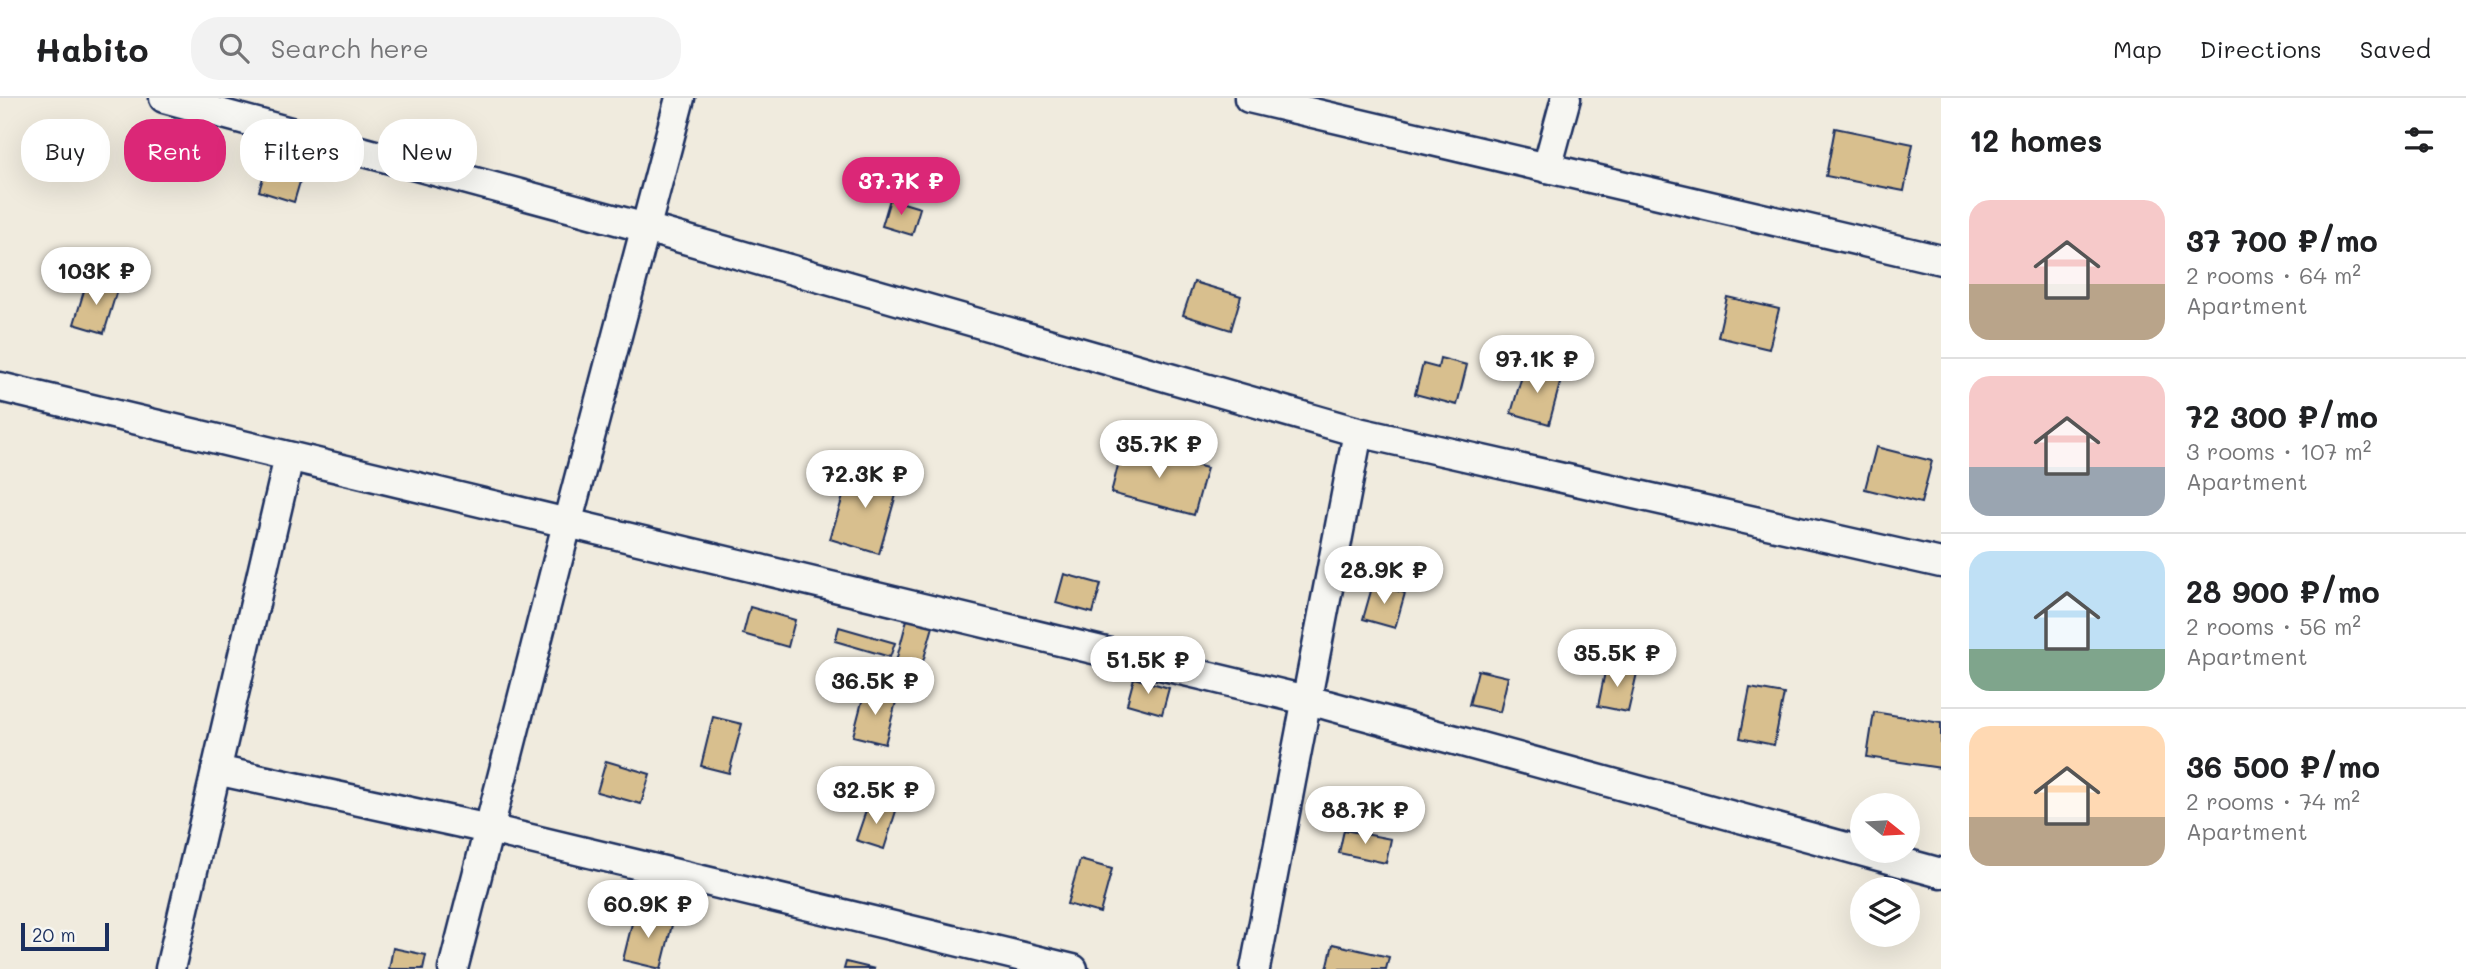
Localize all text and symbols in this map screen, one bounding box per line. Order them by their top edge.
search box [191,17,681,80]
text: Habito [35,27,149,70]
icon: search [215,29,253,67]
text: Search here [271,31,429,65]
text: Map [2113,33,2162,64]
text: Directions [2200,33,2322,64]
text: Saved [2360,33,2431,64]
chip: Buy [21,119,110,182]
chip: Rent [124,119,226,182]
chip: Filters [240,119,364,182]
chip: New [378,119,477,182]
text: 12 homes [1969,120,2102,160]
icon: filters [2400,121,2438,159]
pin: 37.7K ₽ [836,158,966,217]
text: 37.7K ₽ [858,165,944,195]
text: 37 700 ₽/mo [2186,220,2378,260]
icon: home [2025,228,2109,312]
pin: 103K ₽ [39,248,153,307]
text: 103K ₽ [57,255,135,285]
text: 2 rooms · 64 m² [2186,260,2361,290]
text: Apartment [2186,290,2308,320]
pin: 97.1K ₽ [1472,336,1602,395]
text: 97.1K ₽ [1495,343,1579,373]
text: 72 300 ₽/mo [2186,396,2378,436]
icon: home [2025,404,2109,488]
pin: 35.7K ₽ [1094,420,1224,480]
text: 35.7K ₽ [1116,428,1202,458]
text: 3 rooms · 107 m² [2186,436,2372,466]
pin: 72.3K ₽ [800,450,930,510]
text: 72.3K ₽ [822,458,908,488]
text: Apartment [2186,466,2308,496]
pin: 28.9K ₽ [1319,546,1449,606]
text: 28.9K ₽ [1340,554,1428,584]
text: 28 900 ₽/mo [2186,571,2380,611]
icon: home [2025,579,2109,663]
text: 2 rooms · 56 m² [2186,611,2361,641]
pin: 35.5K ₽ [1552,630,1682,689]
pin: 51.5K ₽ [1083,636,1213,696]
text: 35.5K ₽ [1574,637,1661,667]
text: Apartment [2186,641,2308,671]
text: 51.5K ₽ [1106,644,1190,674]
pin: 36.5K ₽ [810,658,940,717]
text: 36.5K ₽ [831,665,919,695]
text: 36 500 ₽/mo [2186,746,2380,786]
icon: home [2025,754,2109,838]
pin: 32.5K ₽ [811,766,941,826]
text: 32.5K ₽ [833,774,919,804]
pin: 88.7K ₽ [1300,786,1430,846]
text: 2 rooms · 74 m² [2186,786,2360,816]
north arrow [1850,793,1920,863]
map controls [1850,793,1920,947]
text: 88.7K ₽ [1321,794,1409,824]
text: Apartment [2186,816,2308,846]
button: layers [1850,877,1920,947]
pin: 60.9K ₽ [583,880,713,940]
text: 60.9K ₽ [604,888,692,918]
scale bar [21,920,108,952]
text: 20 m [32,922,76,947]

